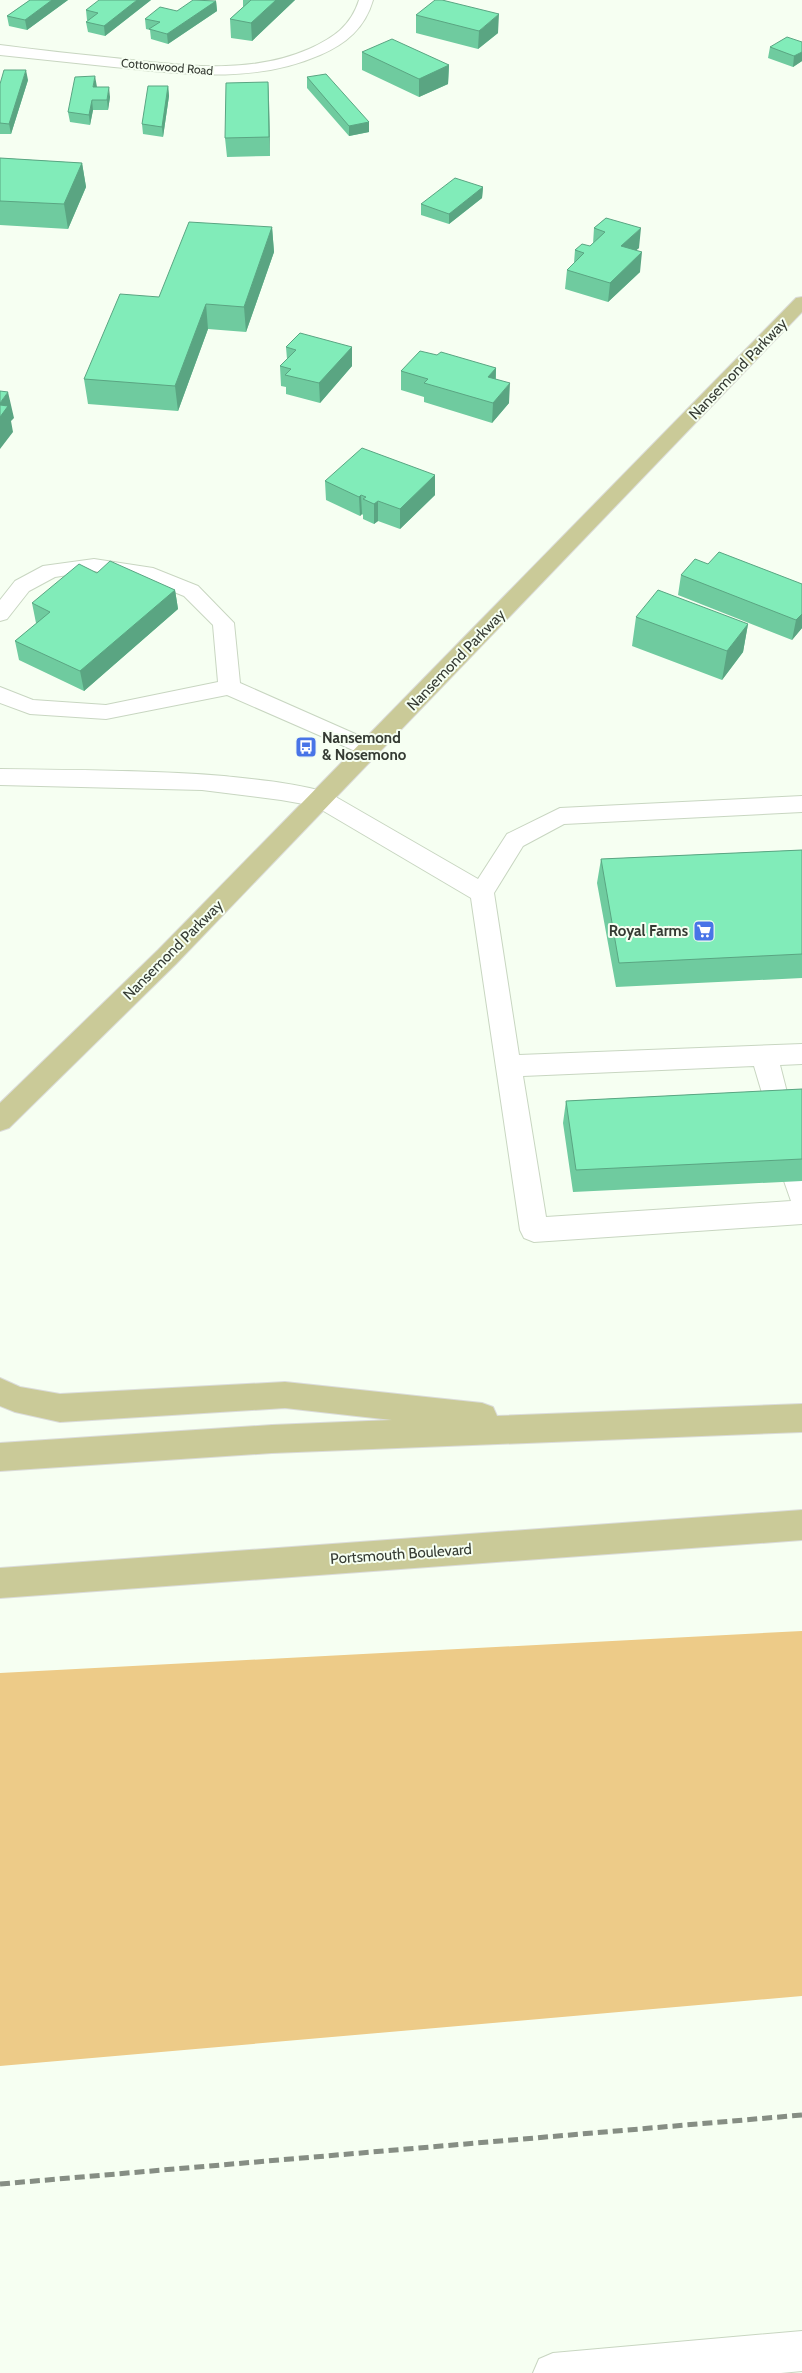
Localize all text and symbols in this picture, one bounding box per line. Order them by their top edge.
street label: Cottonwood Road [120,55,214,78]
street label: Nansemond Parkway [685,314,791,423]
street label: Nansemond Parkway [403,605,509,714]
place label: Nansemond & Nosemono [322,729,407,764]
bus stop icon: Nansemond & Nosemono [294,735,318,759]
street label: Nansemond Parkway [119,896,227,1004]
supermarket icon: Royal Farms [692,919,716,943]
place label: Royal Farms [609,922,688,940]
street label: Portsmouth Boulevard [330,1540,472,1568]

